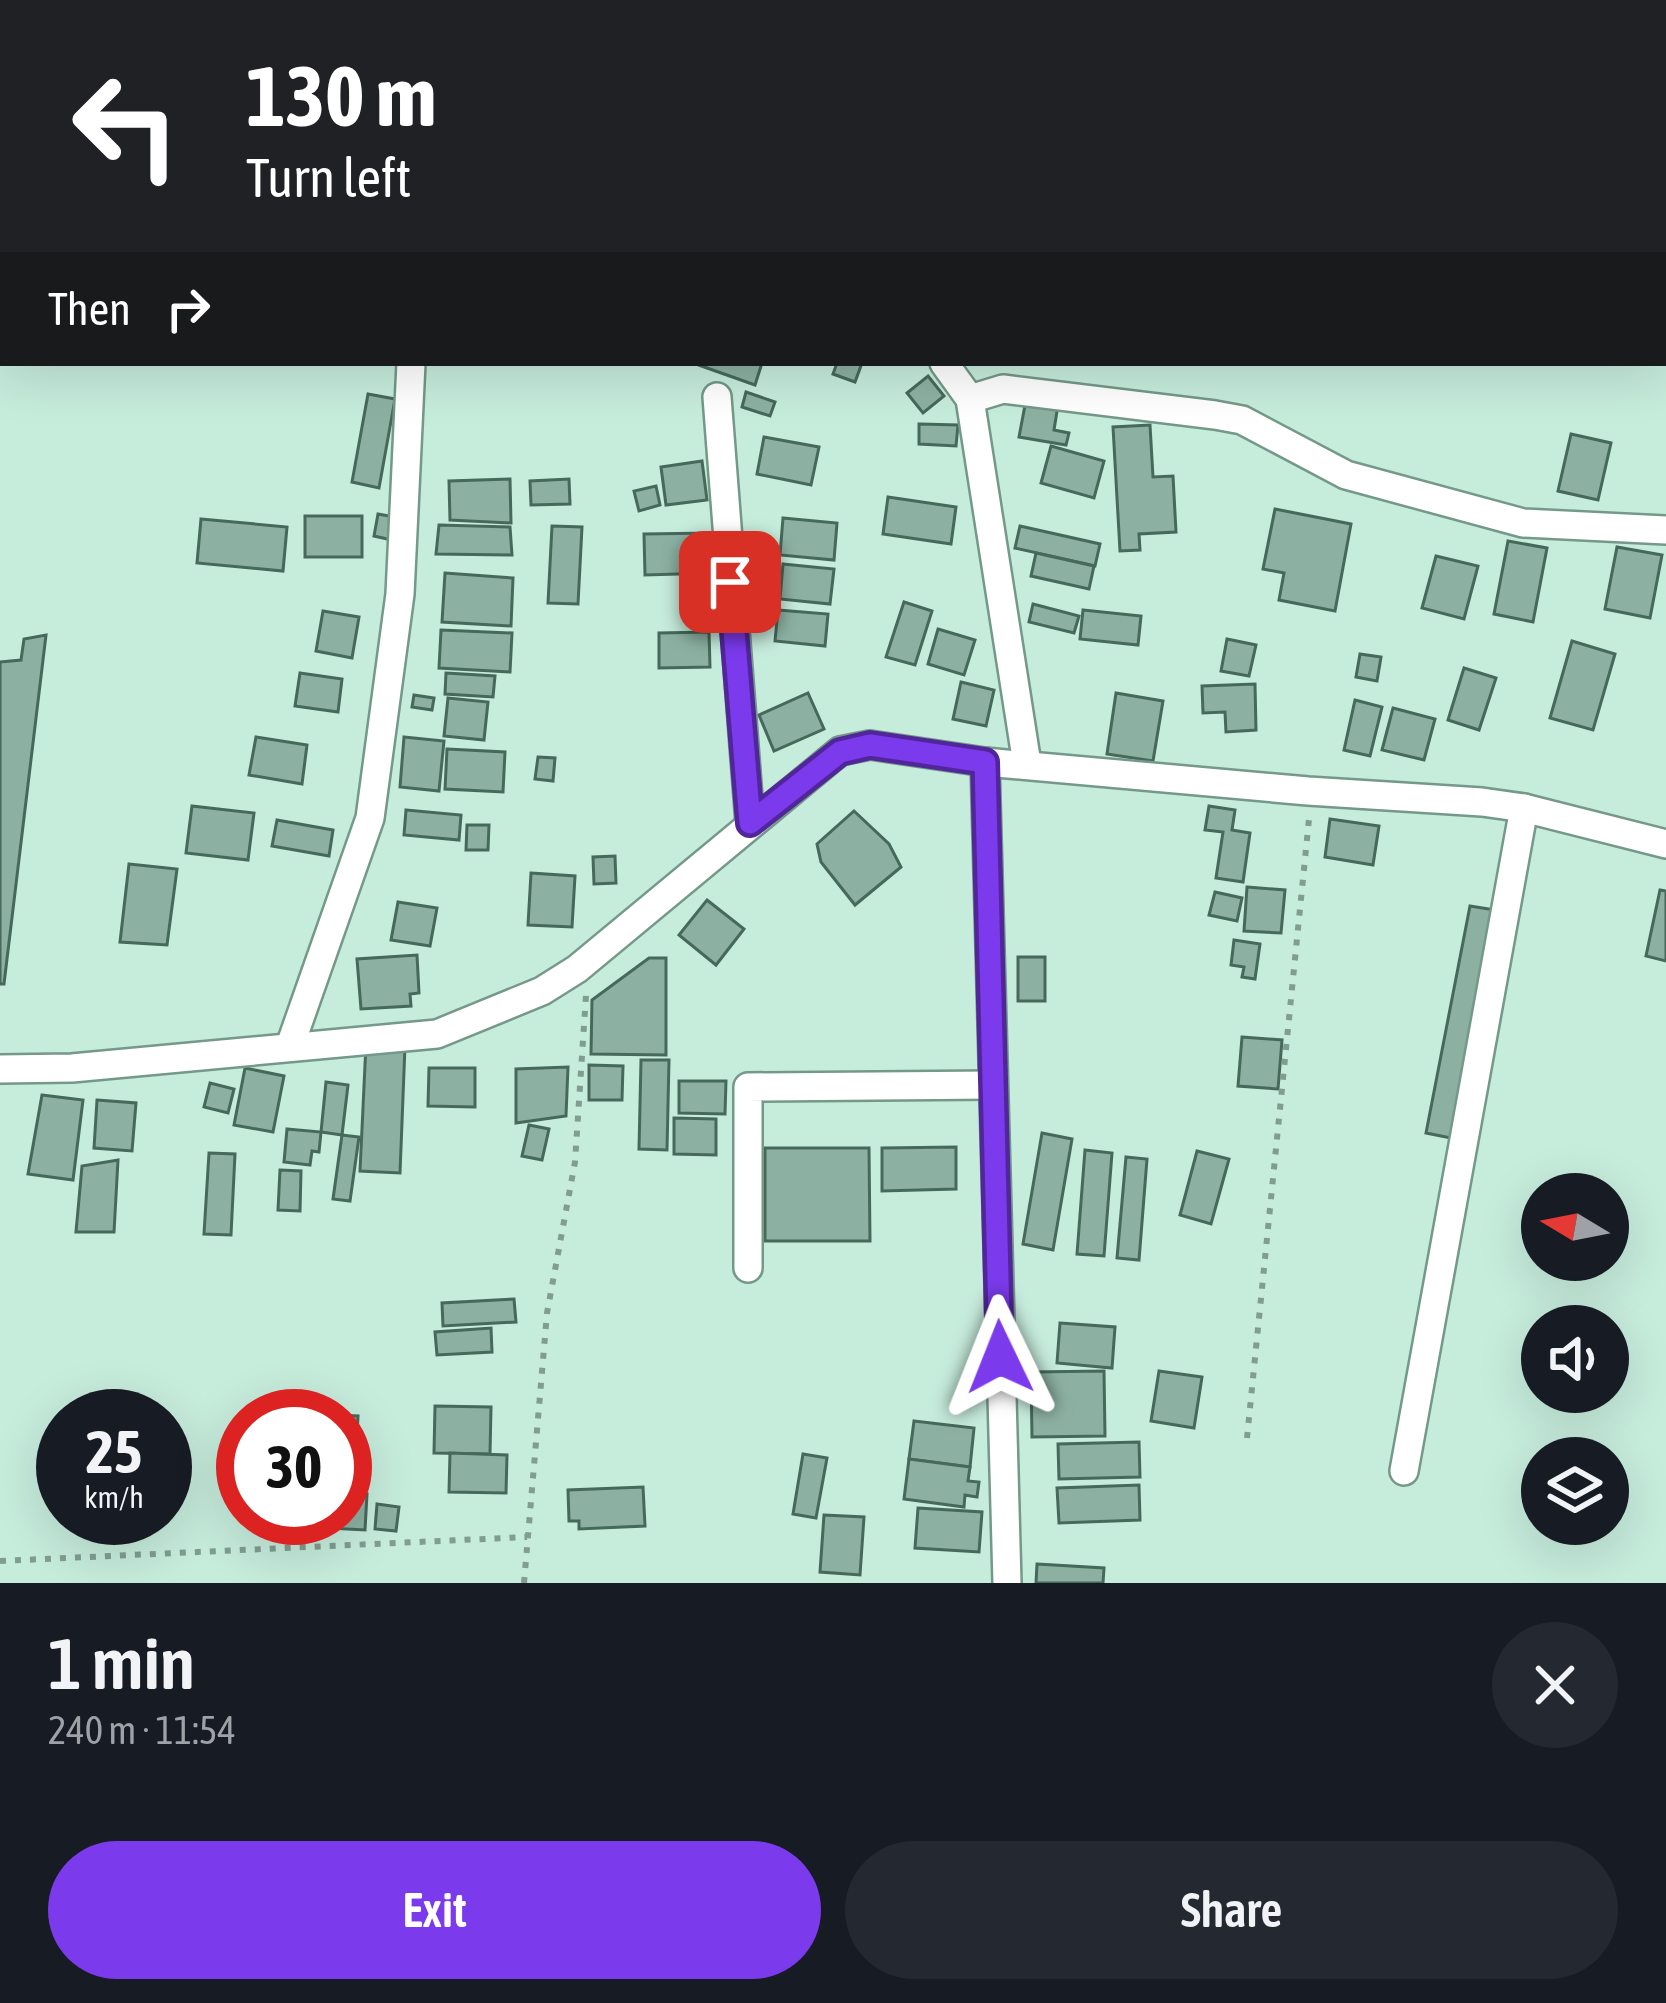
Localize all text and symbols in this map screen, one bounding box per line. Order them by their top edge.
icon: left [48,48,204,204]
text: 130 m [246,48,436,144]
text: Turn left [246,147,411,208]
icon: right [155,276,221,342]
text: Then [48,283,131,335]
pin [679,531,781,633]
icon: arrive [697,549,763,615]
north arrow [1521,1173,1629,1281]
map controls [1521,1173,1629,1545]
position arrow [937,1294,1063,1420]
button: sound [1521,1305,1629,1413]
speed limit sign: 30 [216,1389,372,1545]
text: 25 [86,1417,142,1486]
button: layers [1521,1437,1629,1545]
text: km/h [84,1480,144,1514]
text: 1 min [48,1622,195,1704]
button: close [1492,1622,1618,1748]
text: 240 m · 11:54 [48,1708,236,1752]
button: Exit [48,1841,821,1979]
button: Share [845,1841,1618,1979]

